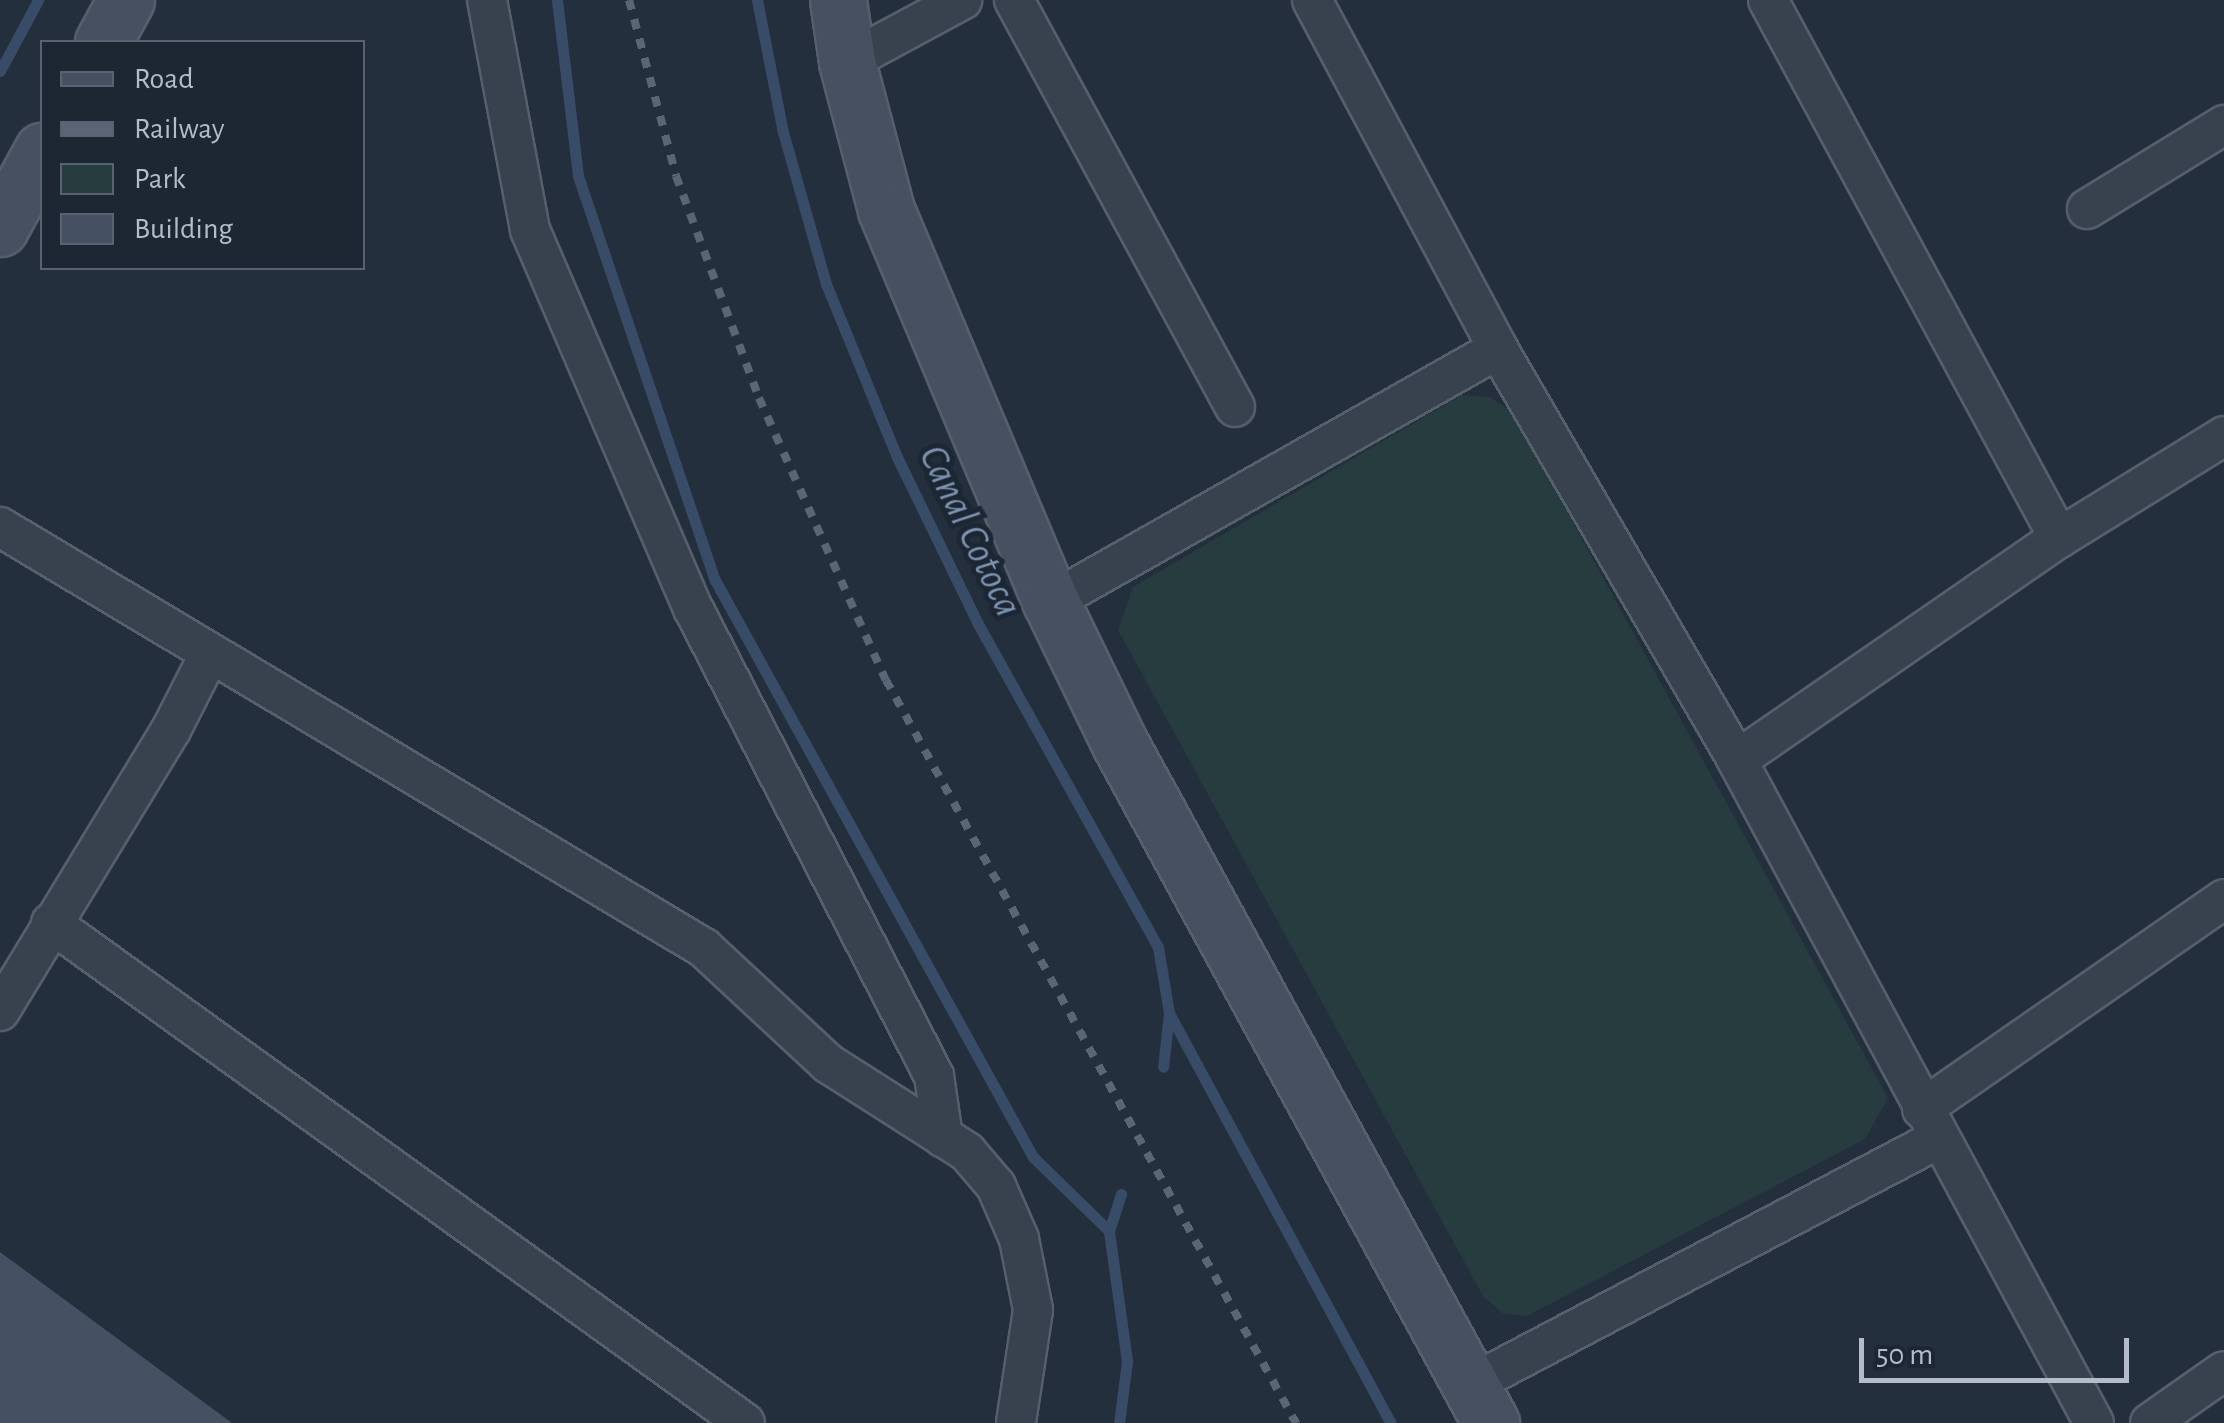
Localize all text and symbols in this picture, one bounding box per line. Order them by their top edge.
legend [40,40,365,270]
text: Road [134,64,194,94]
text: Railway [134,114,225,144]
text: Park [134,164,186,194]
text: Building [134,214,233,244]
water label: Canal Cotoca [908,438,1032,624]
scale bar [1864,1318,2134,1380]
text: 50 m [1876,1340,1933,1370]

